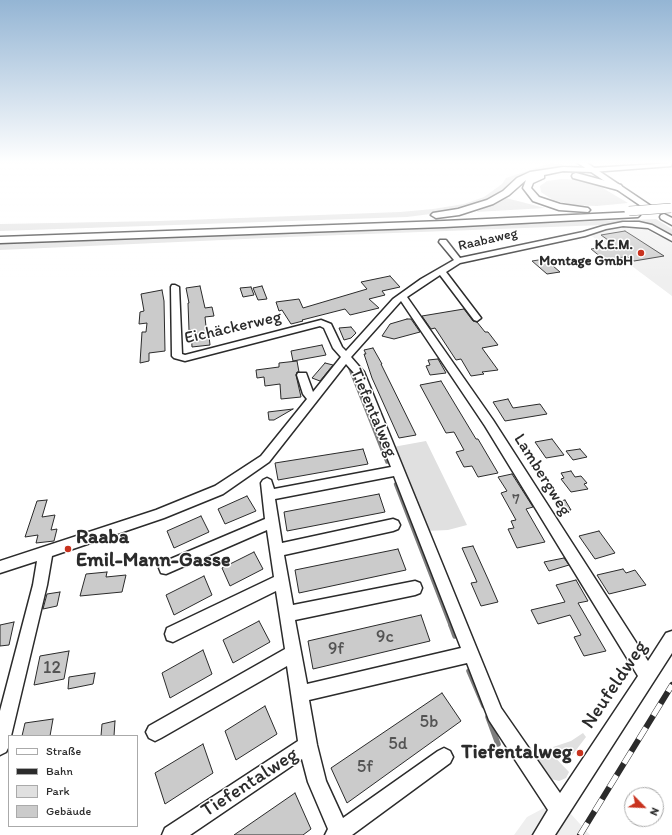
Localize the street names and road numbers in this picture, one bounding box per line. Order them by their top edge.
street label: Raabaweg [457,225,519,255]
street label: Eichäckerweg [182,307,284,349]
street label: Tiefentalweg [345,366,401,460]
street label: Lambergweg [509,430,575,520]
street label: Neufeldweg [577,636,653,734]
street label: Tiefentalweg [197,743,303,823]

